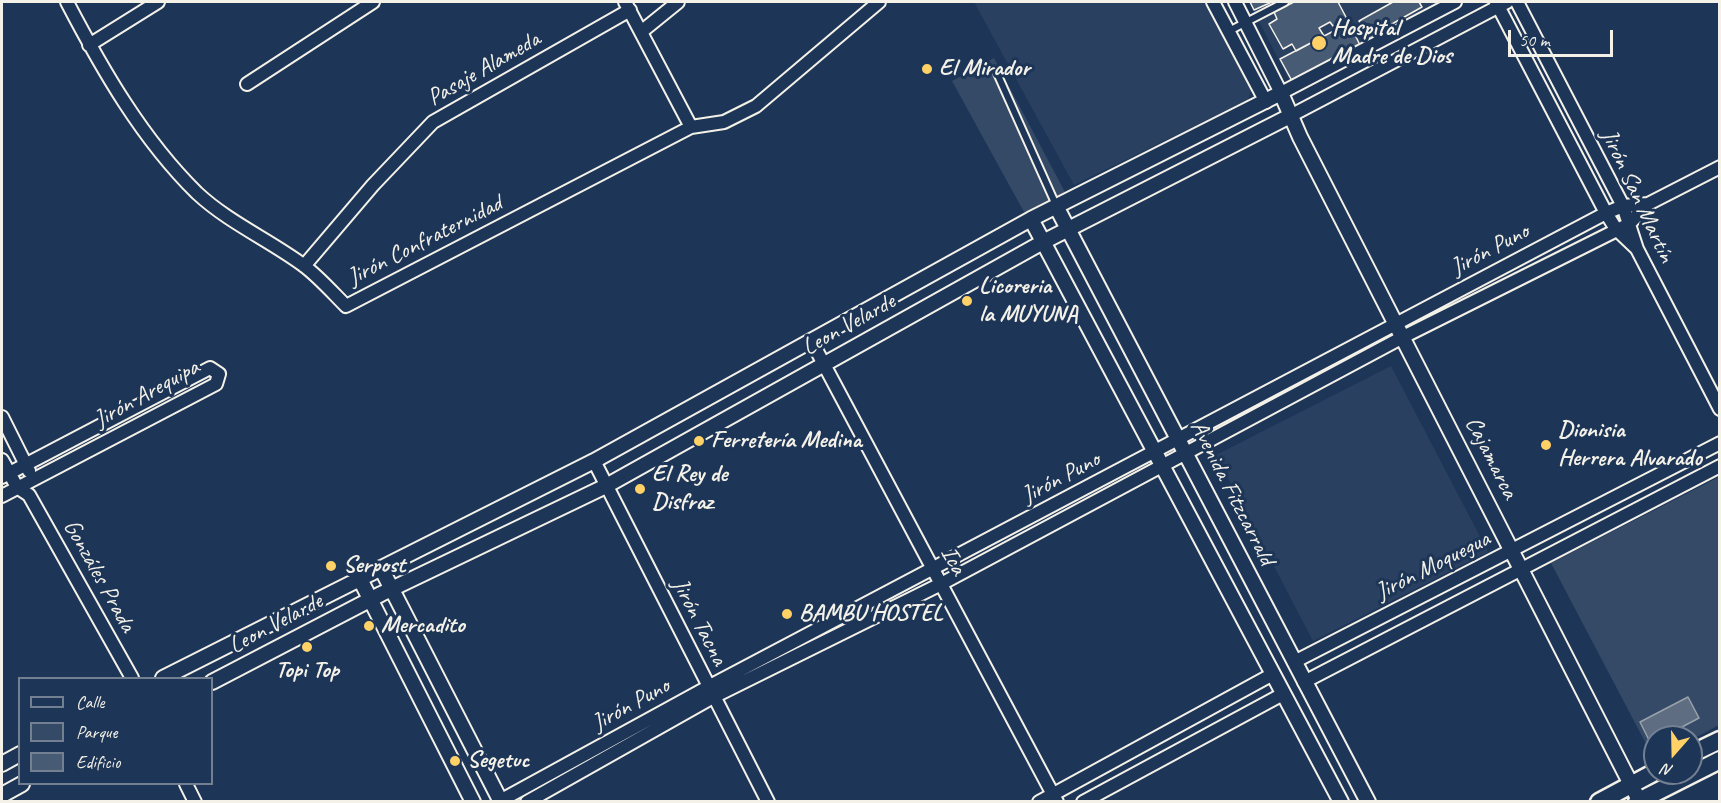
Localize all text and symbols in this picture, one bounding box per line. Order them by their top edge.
place label: Hospital Madre de Dios [1332,15,1452,71]
scale bar [1511,18,1616,56]
street label: Pasaje Alameda [423,25,545,113]
text: 50 m [1519,29,1550,51]
marker: Hospital Madre de Dios [1310,34,1328,52]
place label: El Mirador [939,55,1030,83]
marker: El Mirador [920,62,934,76]
street label: Jirón San Martín [1594,125,1680,267]
street label: Jirón Confraternidad [343,190,507,292]
street label: Jirón Puno [1446,217,1534,283]
place label: Licoreria la MUYUNA [979,273,1078,329]
street label: Leon Velarde [798,288,900,362]
marker: Licoreria la MUYUNA [960,294,974,308]
street label: Jirón Arequipa [89,353,205,435]
street label: Cajamarca [1458,412,1524,504]
street label: Avenida Fitzcarrald [1183,416,1281,570]
place label: Dionisia Herrera Alvarado [1558,417,1702,473]
place label: Ferretería Medina [711,427,862,455]
marker: Ferretería Medina [692,434,706,448]
marker: Dionisia Herrera Alvarado [1539,438,1553,452]
street label: Jirón Puno [1017,445,1105,511]
place label: El Rey de Disfraz [652,461,727,517]
marker: El Rey de Disfraz [633,482,647,496]
street label: Gonzáles Prada [56,515,142,637]
street label: Jirón Moquegua [1371,525,1495,607]
street label: Ica [934,542,972,580]
place label: Serpost [343,552,405,580]
marker: Serpost [324,559,338,573]
street label: Jirón Tacna [665,574,733,670]
street label: Leon Velarde [224,587,328,661]
place label: BAMBU HOSTEL [799,600,943,628]
marker: BAMBU HOSTEL [780,607,794,621]
place label: Mercadito [381,612,465,640]
marker: Mercadito [362,619,376,633]
marker: Topi Top [300,640,314,654]
place label: Topi Top [275,657,339,685]
street label: Jirón Puno [587,672,675,738]
legend [18,677,213,785]
text: Calle [76,691,104,713]
text: Parque [76,721,117,743]
north arrow [1643,725,1703,785]
place label: Segetuc [467,747,529,775]
text: Edificio [76,751,120,773]
marker: Segetuc [448,754,462,768]
text: N [1659,759,1676,781]

